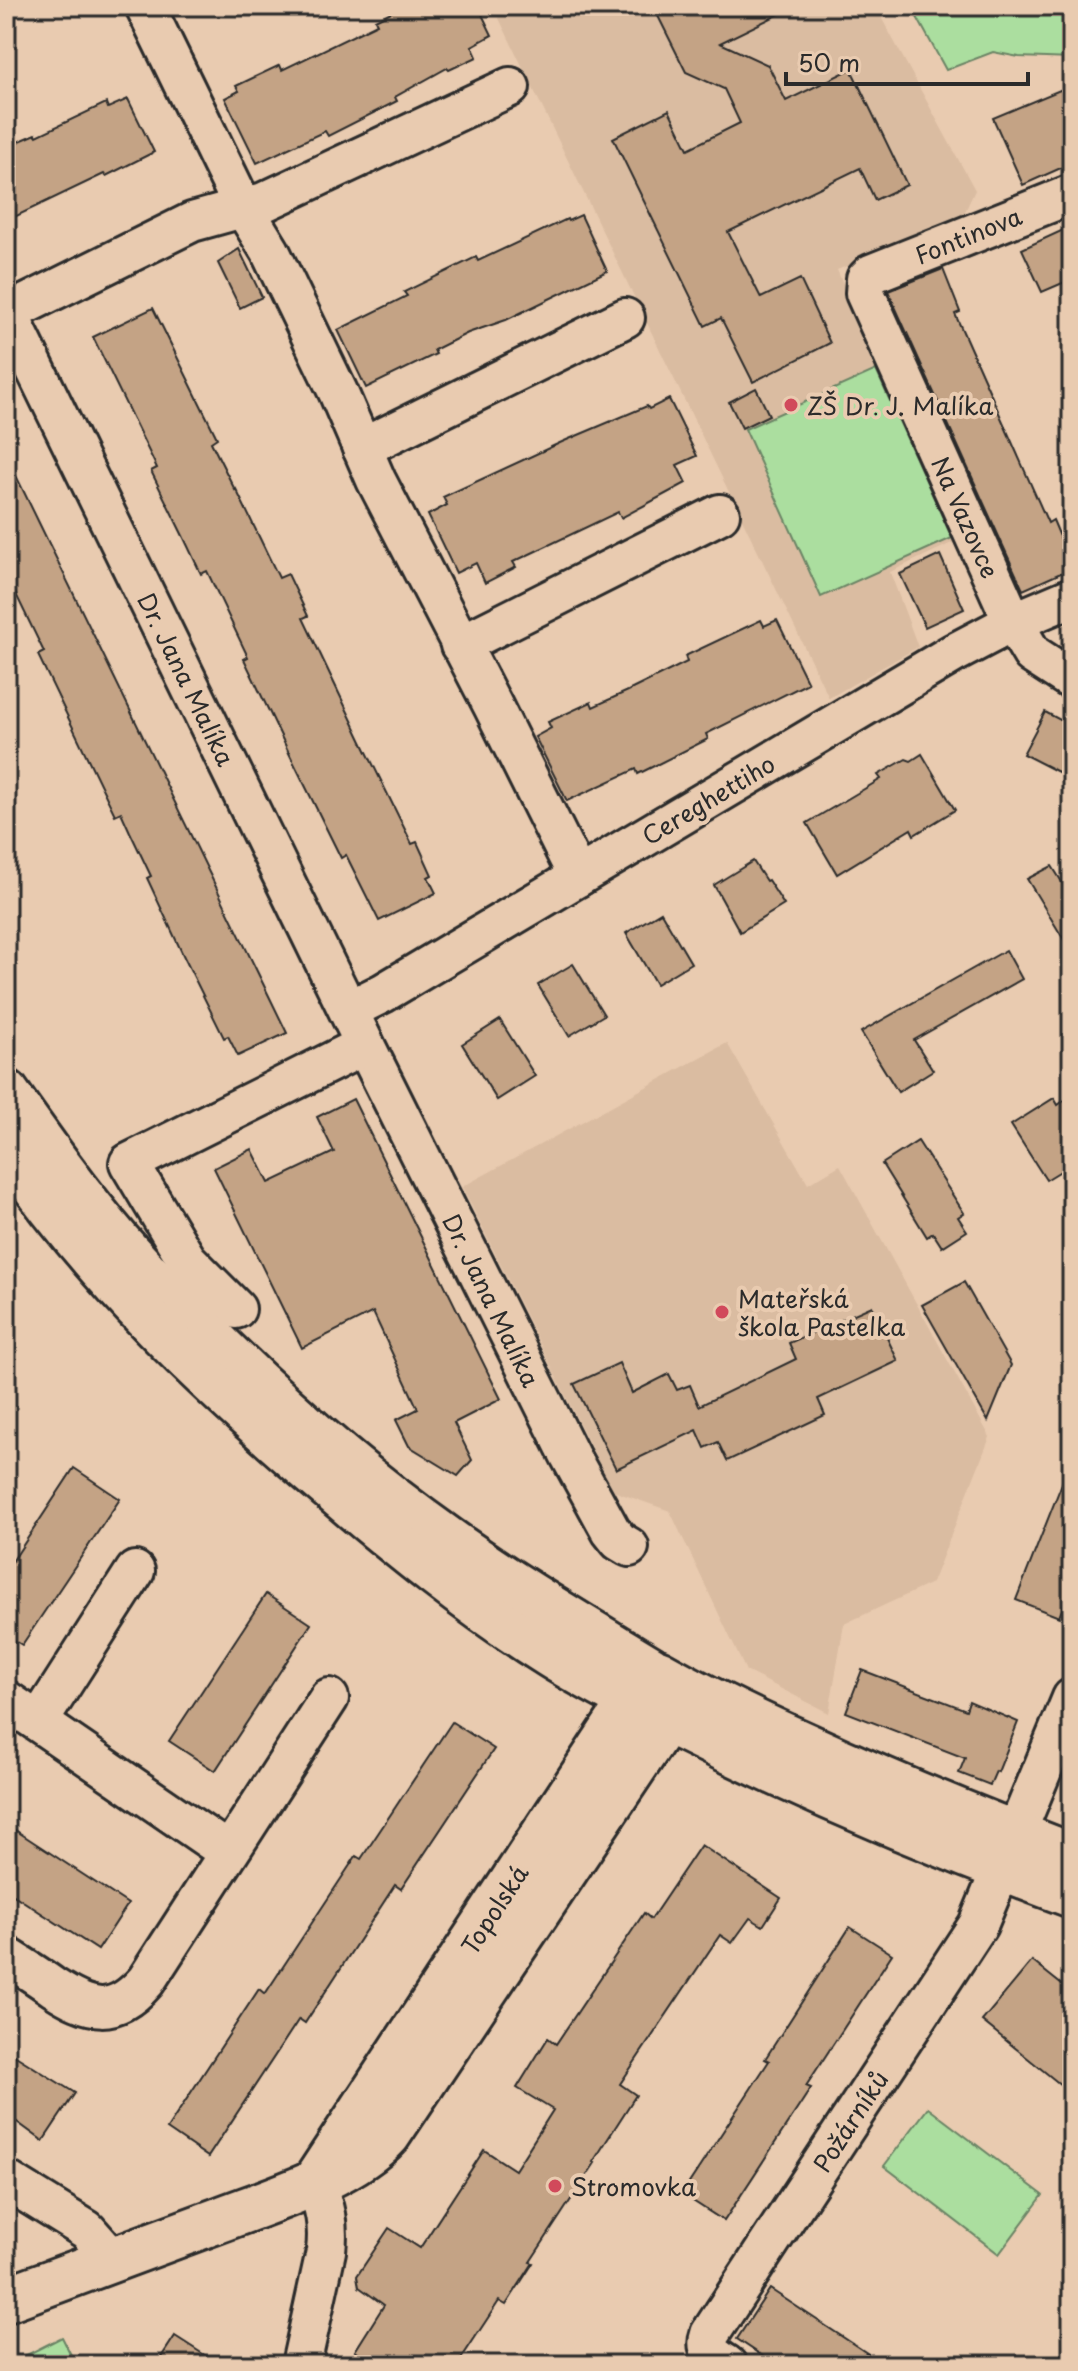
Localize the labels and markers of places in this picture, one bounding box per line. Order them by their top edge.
place label: ZŠ Dr. J. Malíka [807,387,993,423]
marker: ZŠ Dr. J. Malíka [782,396,800,414]
place label: Mateřská škola Pastelka [738,1280,905,1344]
marker: Mateřská škola Pastelka [713,1303,731,1321]
place label: Stromovka [571,2168,696,2204]
marker: Stromovka [546,2177,564,2195]

